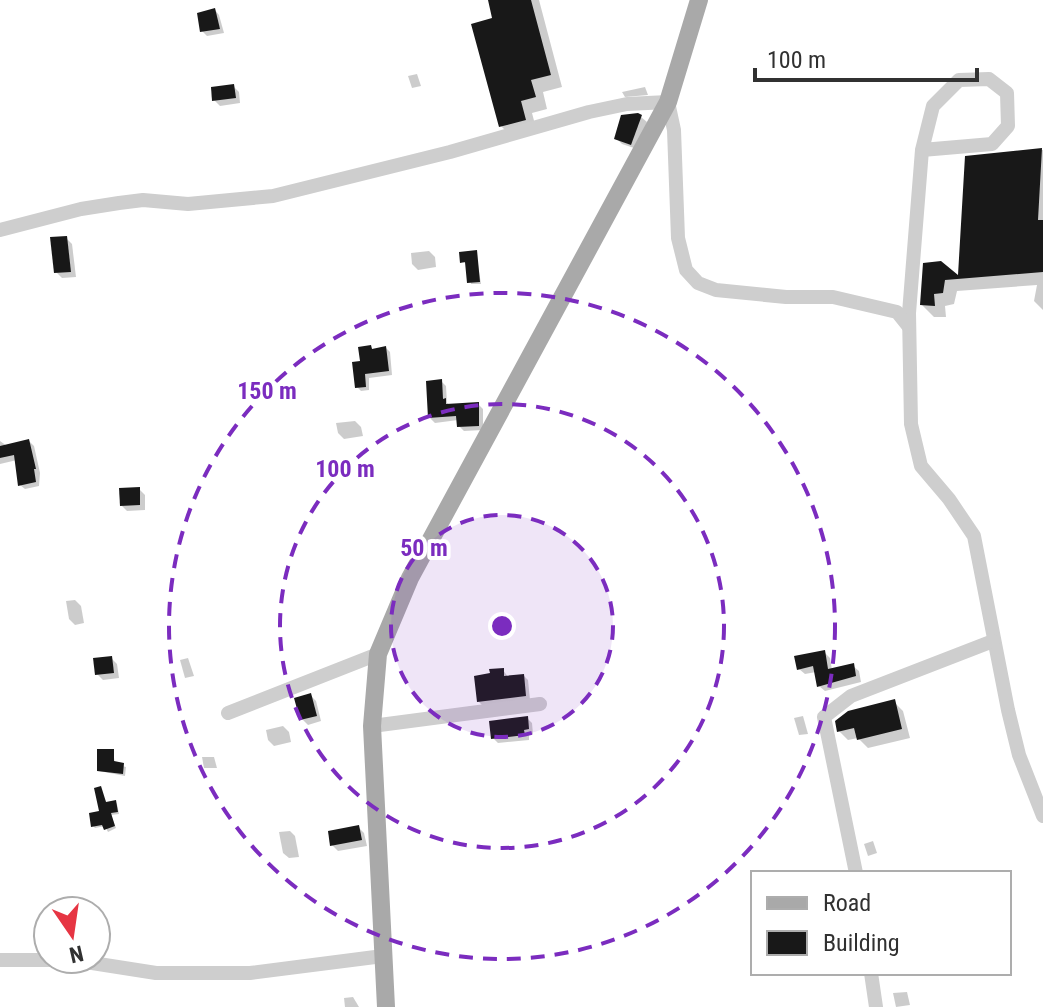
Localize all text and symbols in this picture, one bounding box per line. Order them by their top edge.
scale bar [755,32,977,82]
text: 100 m [767,46,826,74]
text: 150 m [237,377,297,405]
text: 100 m [315,455,375,483]
text: 50 m [400,534,448,562]
centre of rings [488,612,516,640]
legend [751,871,1011,975]
text: Road [823,889,871,917]
north arrow [32,895,112,975]
text: Building [823,929,900,957]
text: N [67,940,86,968]

